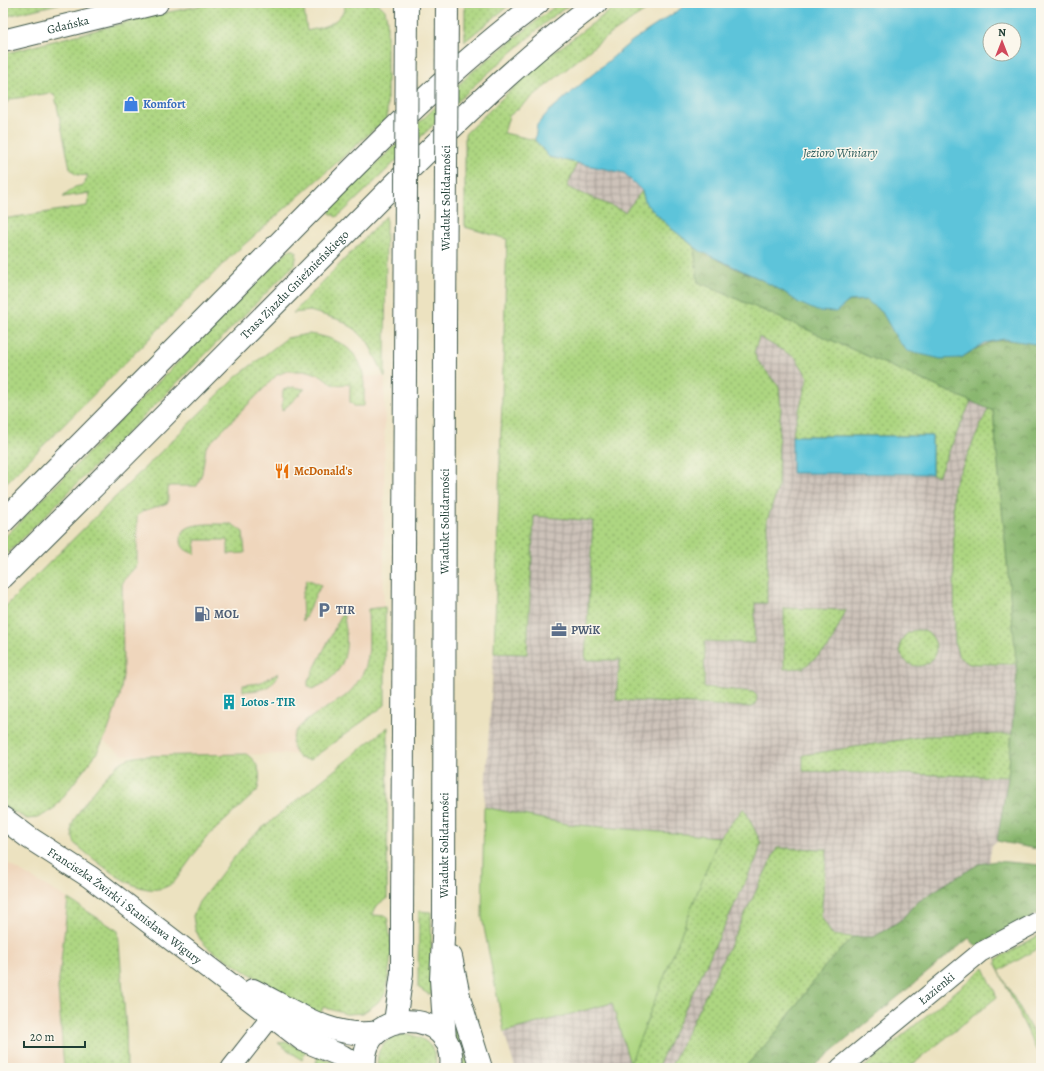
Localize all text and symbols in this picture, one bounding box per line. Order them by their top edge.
street label: Gdańska [45,12,91,38]
north arrow [982,22,1022,62]
text: N [998,25,1006,40]
shop icon: Komfort [122,95,140,113]
place label: Komfort [143,96,186,112]
water label: Jezioro Winiary [802,144,878,161]
street label: Wiadukt Solidarności [437,145,454,252]
street label: Trasa Zjazdu Gnieźnieńskiego [237,227,352,343]
restaurant icon: McDonald's [273,462,291,480]
place label: McDonald's [294,463,352,479]
street label: Wiadukt Solidarności [437,468,453,575]
parking icon: TIR [315,601,333,619]
place label: TIR [336,602,355,618]
fuel station icon: MOL [193,605,211,623]
place label: MOL [214,606,239,622]
office icon: PWiK [550,621,568,639]
place label: PWiK [571,622,600,638]
building icon: Lotos - TIR [220,693,238,711]
place label: Lotos - TIR [241,694,296,710]
street label: Wiadukt Solidarności [436,792,452,899]
street label: Franciszka Żwirki i Stanisława Wigury [44,844,206,968]
street label: Łazienki [915,969,958,1008]
scale bar [24,1023,85,1049]
text: 20 m [30,1029,54,1045]

